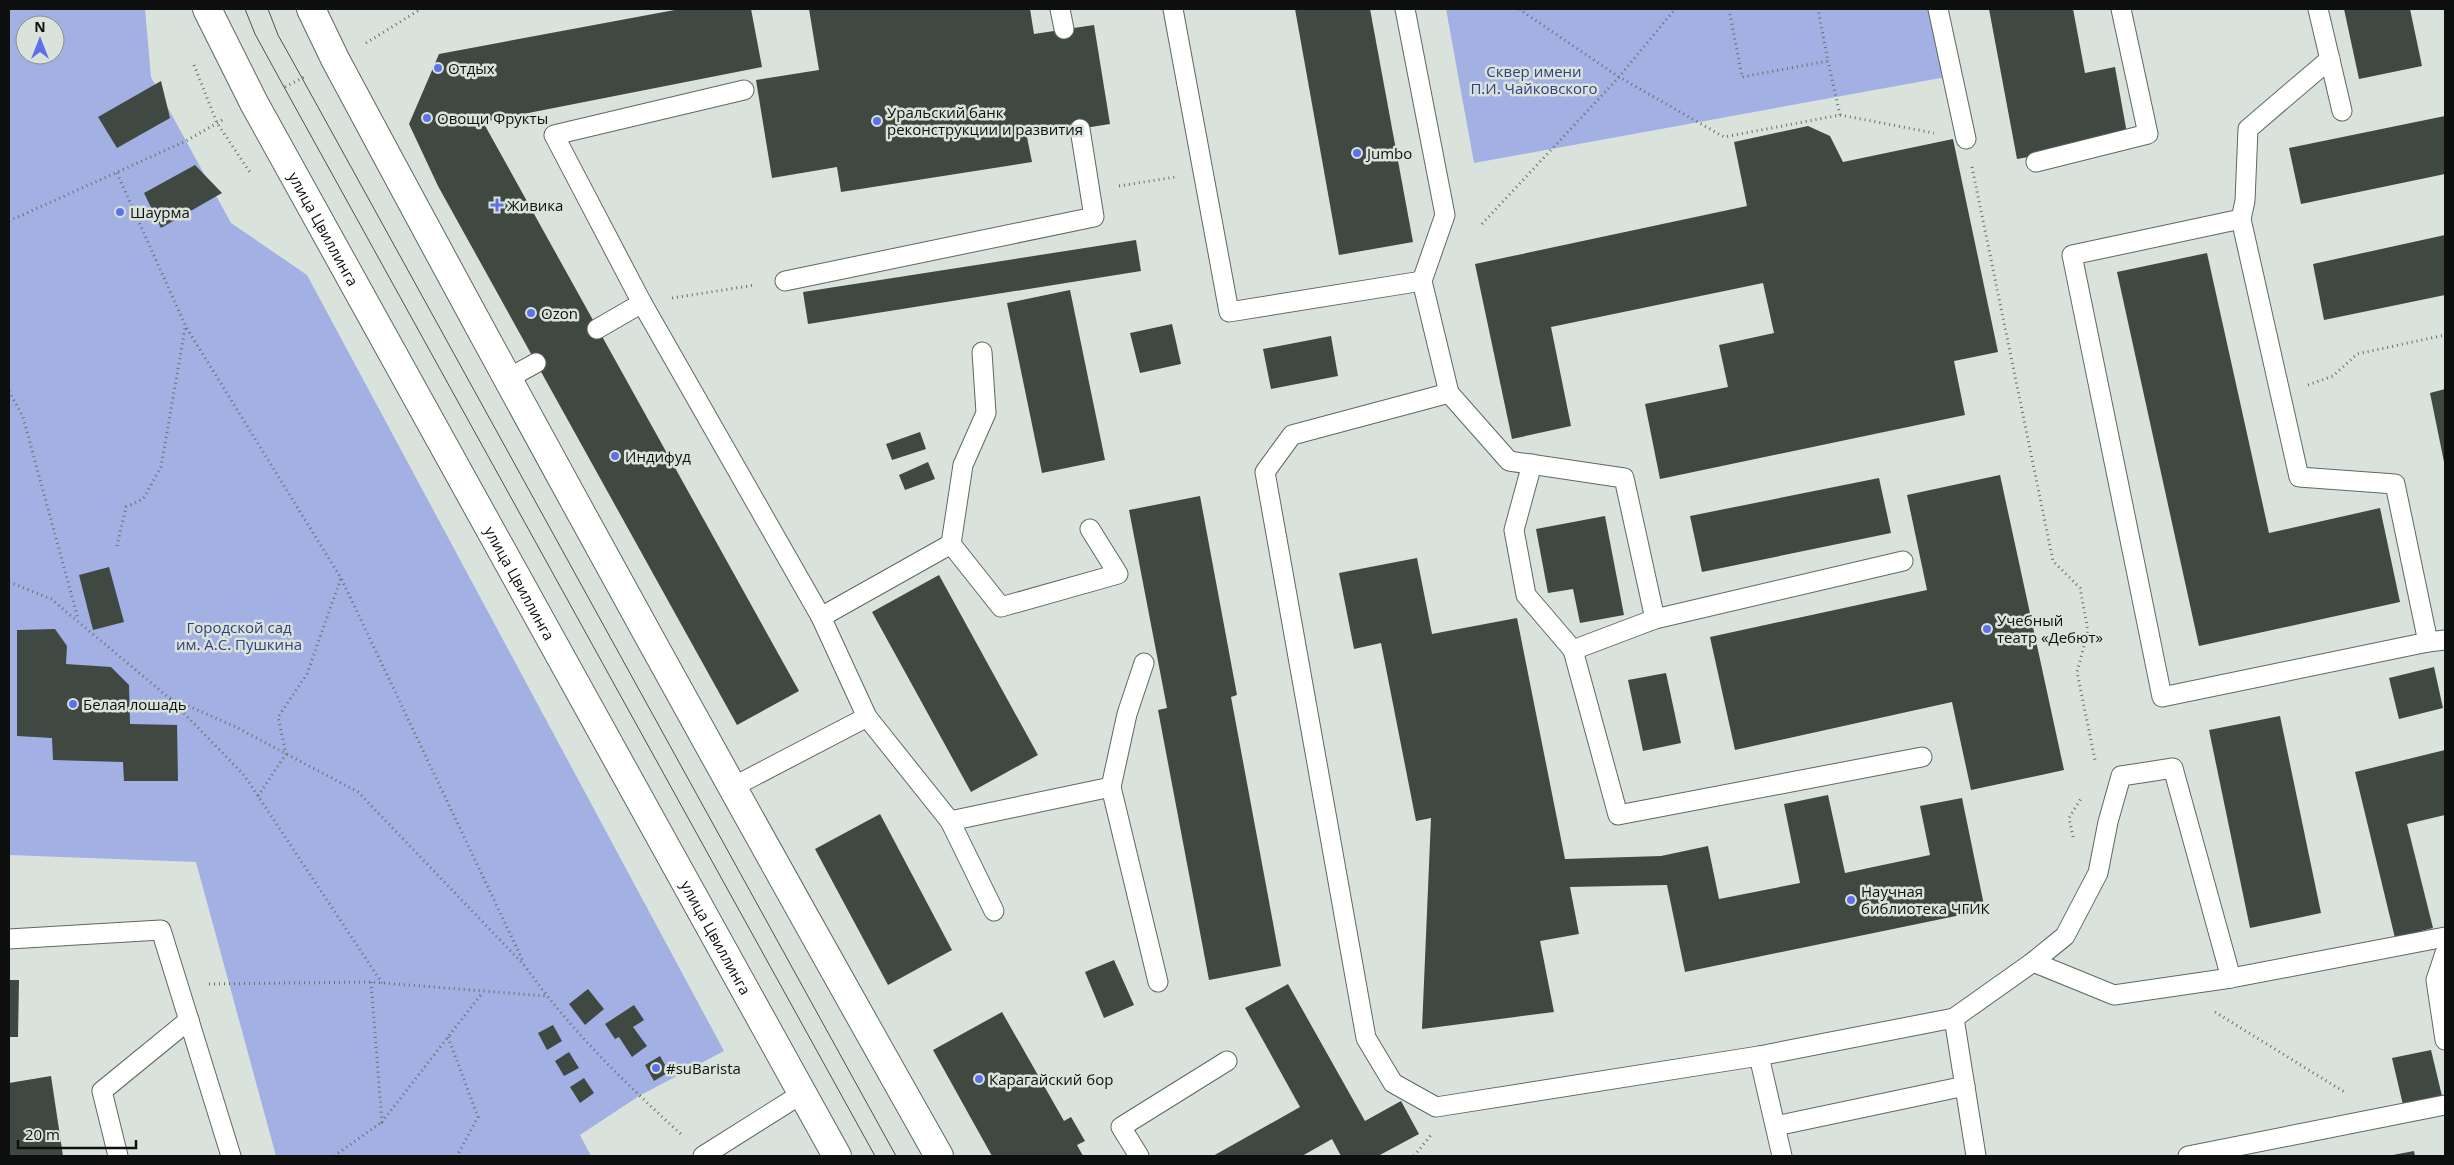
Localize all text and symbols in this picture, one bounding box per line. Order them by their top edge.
north arrow [15,15,65,65]
text: N [34,17,46,36]
place label: Отдых [448,58,495,78]
park label: Сквер имени П.И. Чайковского [1470,61,1598,98]
marker: Отдых [432,62,444,74]
place label: Уральский банк реконструкции и развития [887,102,1083,139]
place label: Овощи Фрукты [437,108,548,128]
marker: Овощи Фрукты [421,112,433,124]
marker: Уральский банк реконструкции и развития [871,115,883,127]
place label: Jumbo [1365,143,1412,163]
marker: Jumbo [1351,147,1363,159]
street label: улица Цвиллинга [284,168,363,290]
place label: Живика [507,195,563,215]
marker: Живика [491,199,503,211]
place label: Шаурма [130,202,190,222]
marker: Шаурма [114,206,126,218]
place label: Ozon [541,303,578,323]
marker: Ozon [525,307,537,319]
place label: Индифуд [625,446,691,466]
marker: Индифуд [609,450,621,462]
street label: улица Цвиллинга [480,523,560,644]
place label: Учебный театр «Дебют» [1997,610,2103,647]
park label: Городской сад им. А.С. Пушкина [176,617,302,654]
marker: Учебный театр «Дебют» [1981,623,1993,635]
place label: Белая лошадь [83,694,187,714]
marker: Белая лошадь [67,698,79,710]
street label: улица Цвиллинга [676,877,756,998]
place label: Научная библиотека ЧГИК [1861,881,1991,918]
marker: Научная библиотека ЧГИК [1845,894,1857,906]
place label: #suBarista [666,1058,741,1078]
marker: #suBarista [650,1062,662,1074]
place label: Карагайский бор [989,1069,1113,1089]
marker: Карагайский бор [973,1073,985,1085]
scale bar [18,1118,135,1150]
text: 20 m [25,1124,60,1144]

